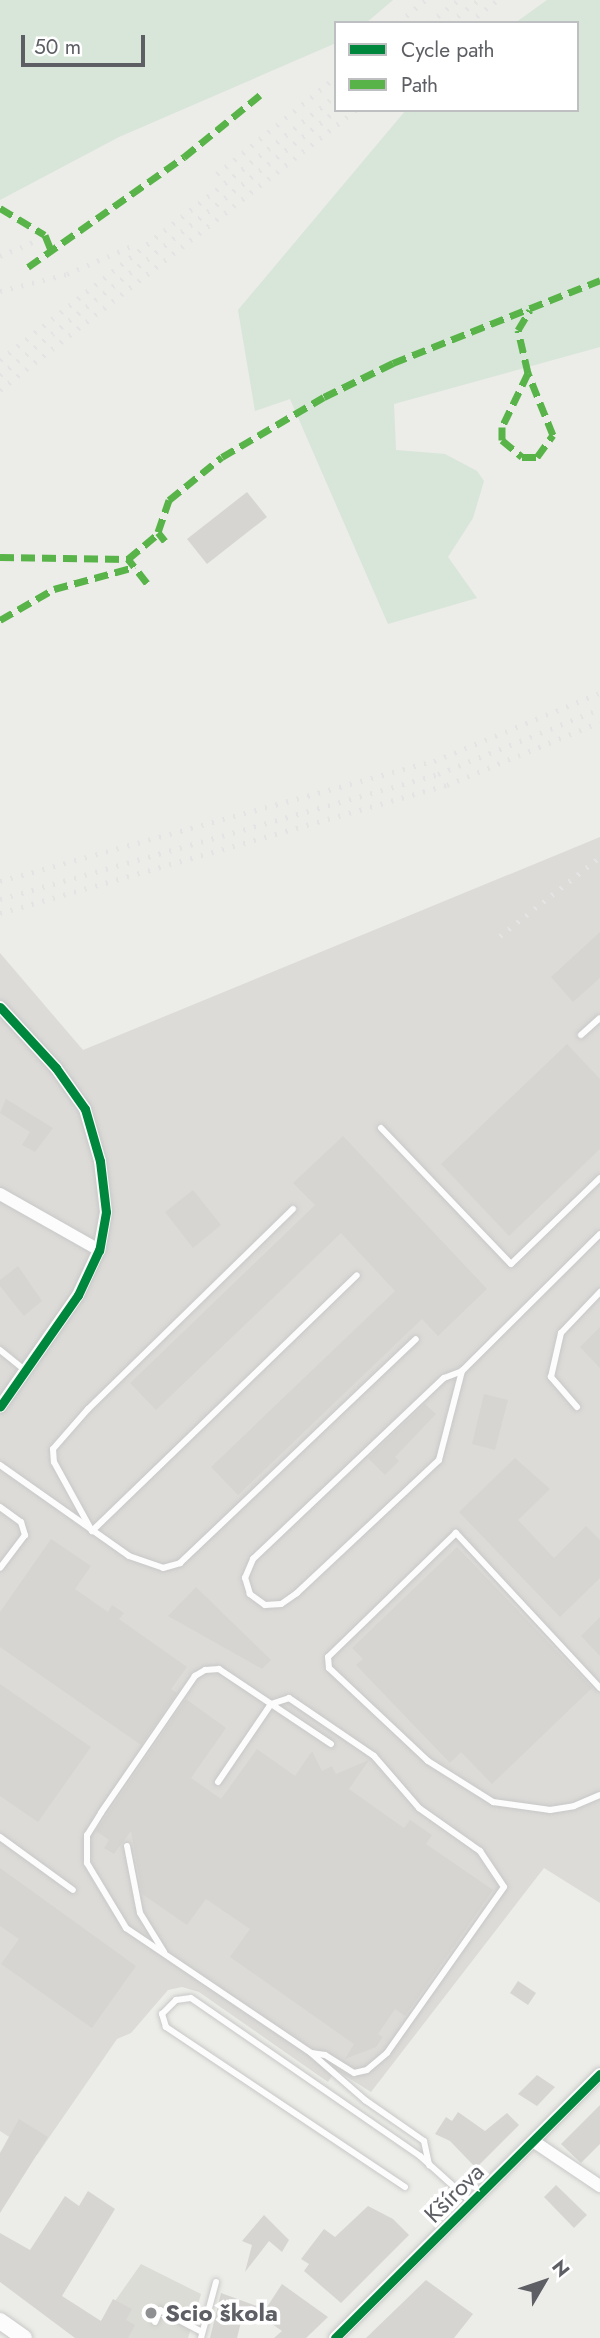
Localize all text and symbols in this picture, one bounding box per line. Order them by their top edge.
scale bar [24,21,149,65]
legend [334,21,579,112]
text: 50 m [34,32,81,62]
text: Cycle path [401,35,494,65]
text: Path [401,70,438,100]
street label: Kšírova [418,2157,490,2229]
north arrow [509,2247,579,2317]
text: N [545,2254,576,2283]
place label: Scio škola [165,2299,278,2327]
marker: Scio škola [143,2305,159,2321]

